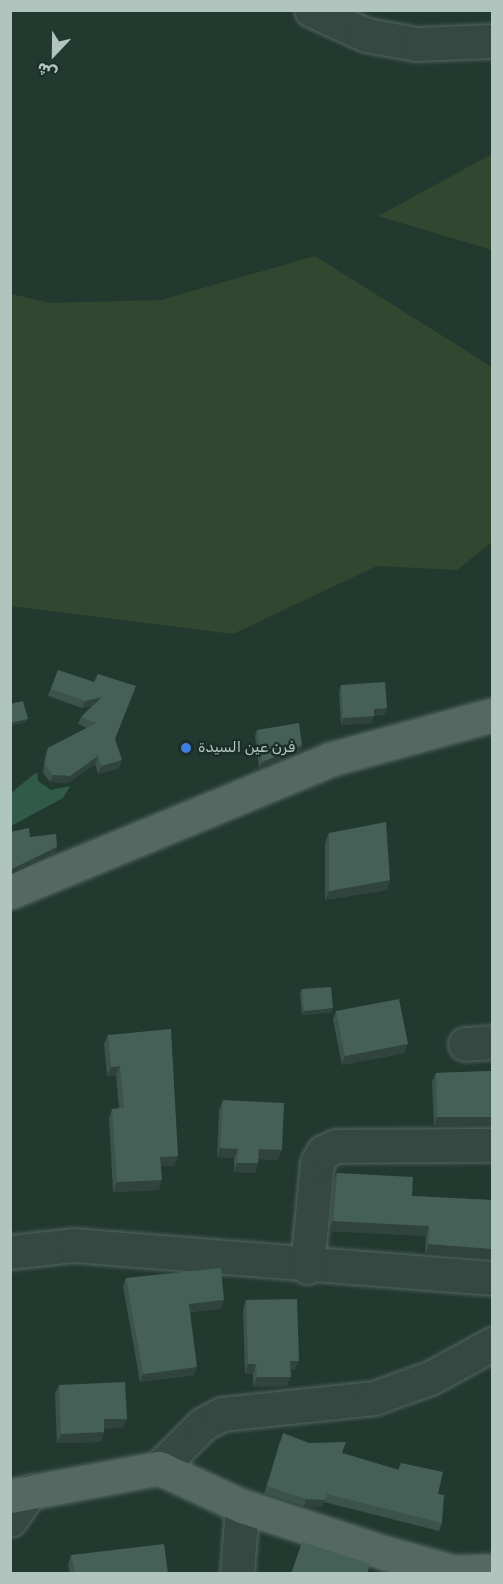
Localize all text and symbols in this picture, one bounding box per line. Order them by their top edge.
north arrow [24,24,84,84]
text: ش [34,59,60,84]
place label: فرن عين السيدة [198,739,295,757]
marker: فرن عين السيدة [179,741,193,755]

